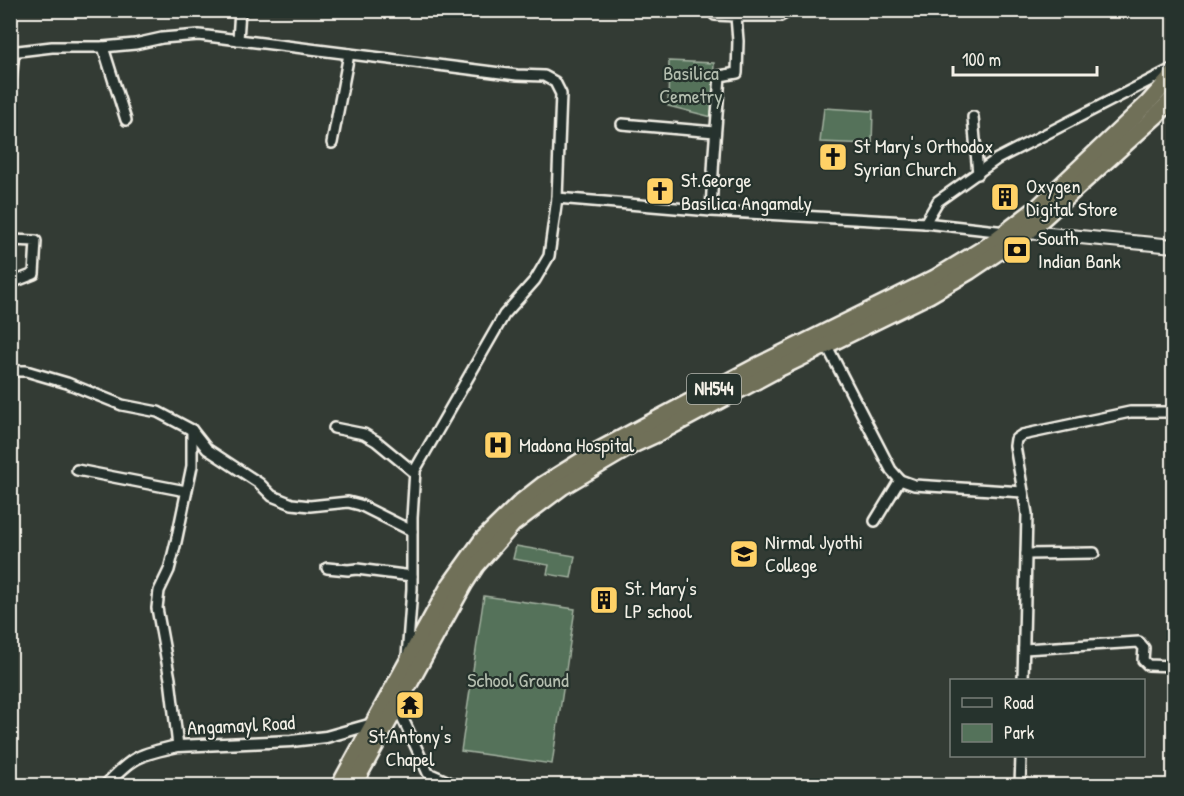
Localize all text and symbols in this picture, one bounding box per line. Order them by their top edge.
scale bar [953,39,1097,77]
text: 100 m [962,47,1001,72]
park label: Basilica Cemetry [659,59,723,109]
place label: St Mary's Orthodox Syrian Church [854,132,993,182]
church icon: St Mary's Orthodox Syrian Church [817,141,849,173]
place label: St.George Basilica Angamaly [681,166,812,216]
place label: Oxygen Digital Store [1026,172,1118,222]
church icon: St.George Basilica Angamaly [644,175,676,207]
building icon: Oxygen Digital Store [989,181,1021,213]
place label: South Indian Bank [1038,224,1121,274]
bank icon: South Indian Bank [1001,234,1033,266]
road number: NH544 [687,374,741,404]
hospital icon: Madona Hospital [482,429,514,461]
place label: Madona Hospital [519,431,635,458]
place label: Nirmal Jyothi College [765,528,863,578]
school or university icon: Nirmal Jyothi College [728,538,760,570]
place label: St. Mary's LP school [625,574,697,624]
building icon: St. Mary's LP school [588,584,620,616]
park label: School Ground [467,666,569,693]
legend [950,679,1145,757]
temple icon: St.Antony's Chapel [394,689,426,721]
text: Road [1004,690,1034,715]
street label: Angamayl Road [186,708,296,741]
text: Park [1004,720,1035,745]
place label: St.Antony's Chapel [369,722,452,772]

